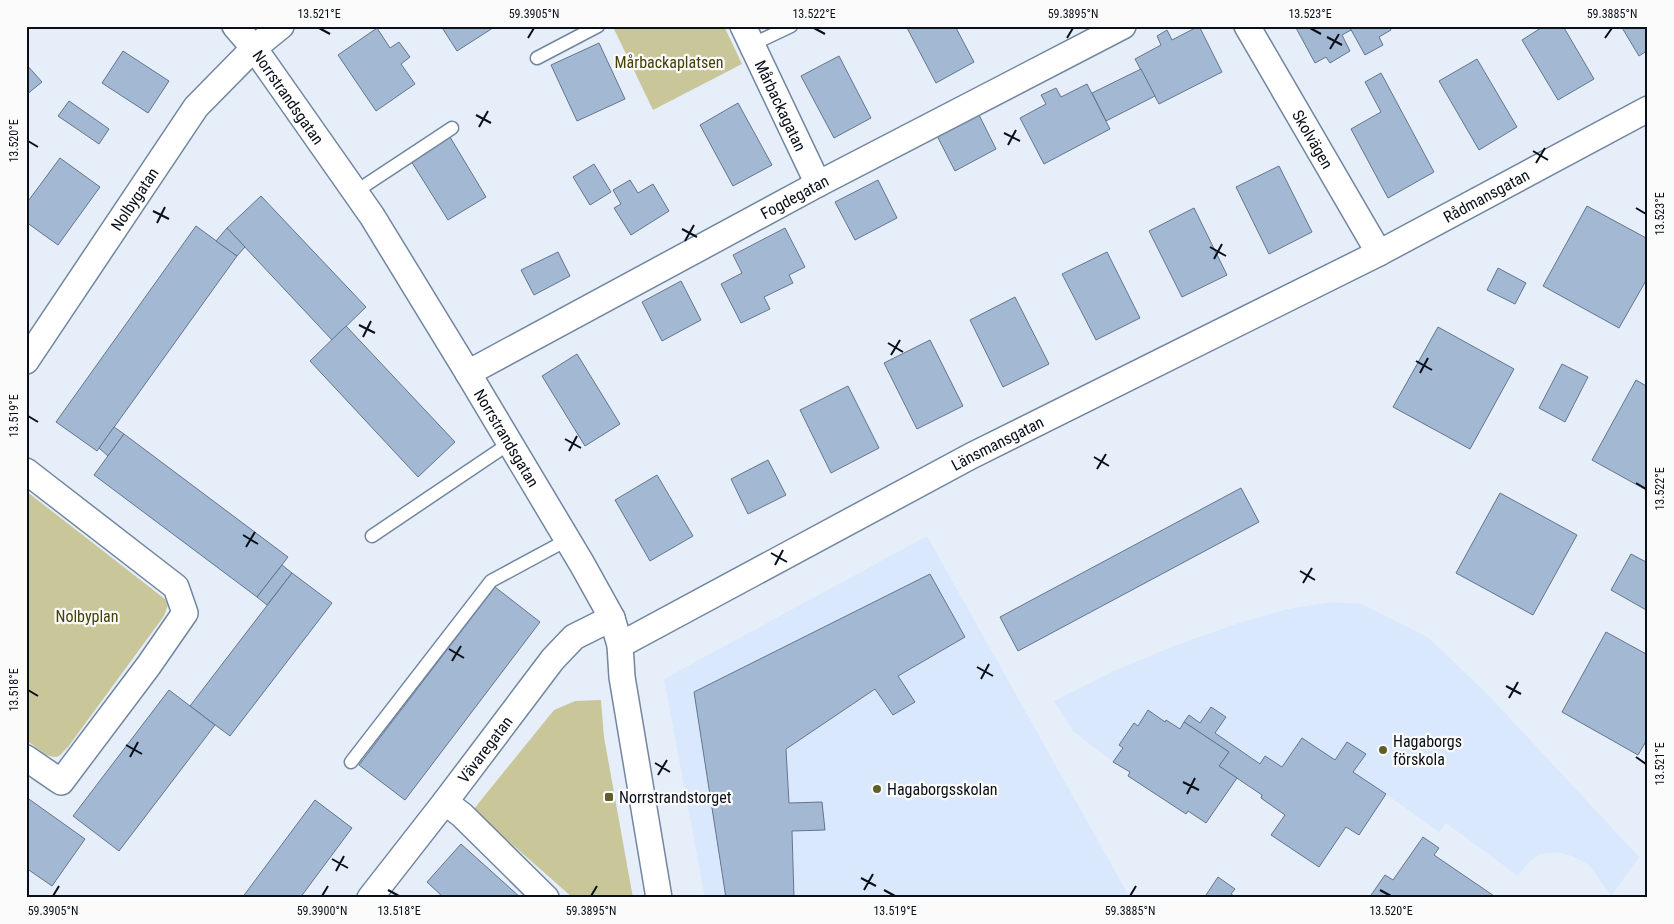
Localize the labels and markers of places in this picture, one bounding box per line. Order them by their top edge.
place label: Hagaborgs förskola [1393,732,1462,769]
marker: Hagaborgs förskola [1377,744,1389,756]
place label: Hagaborgsskolan [887,780,998,799]
marker: Hagaborgsskolan [871,783,883,795]
place label: Norrstrandstorget [619,788,732,807]
marker: Norrstrandstorget [603,791,615,803]

